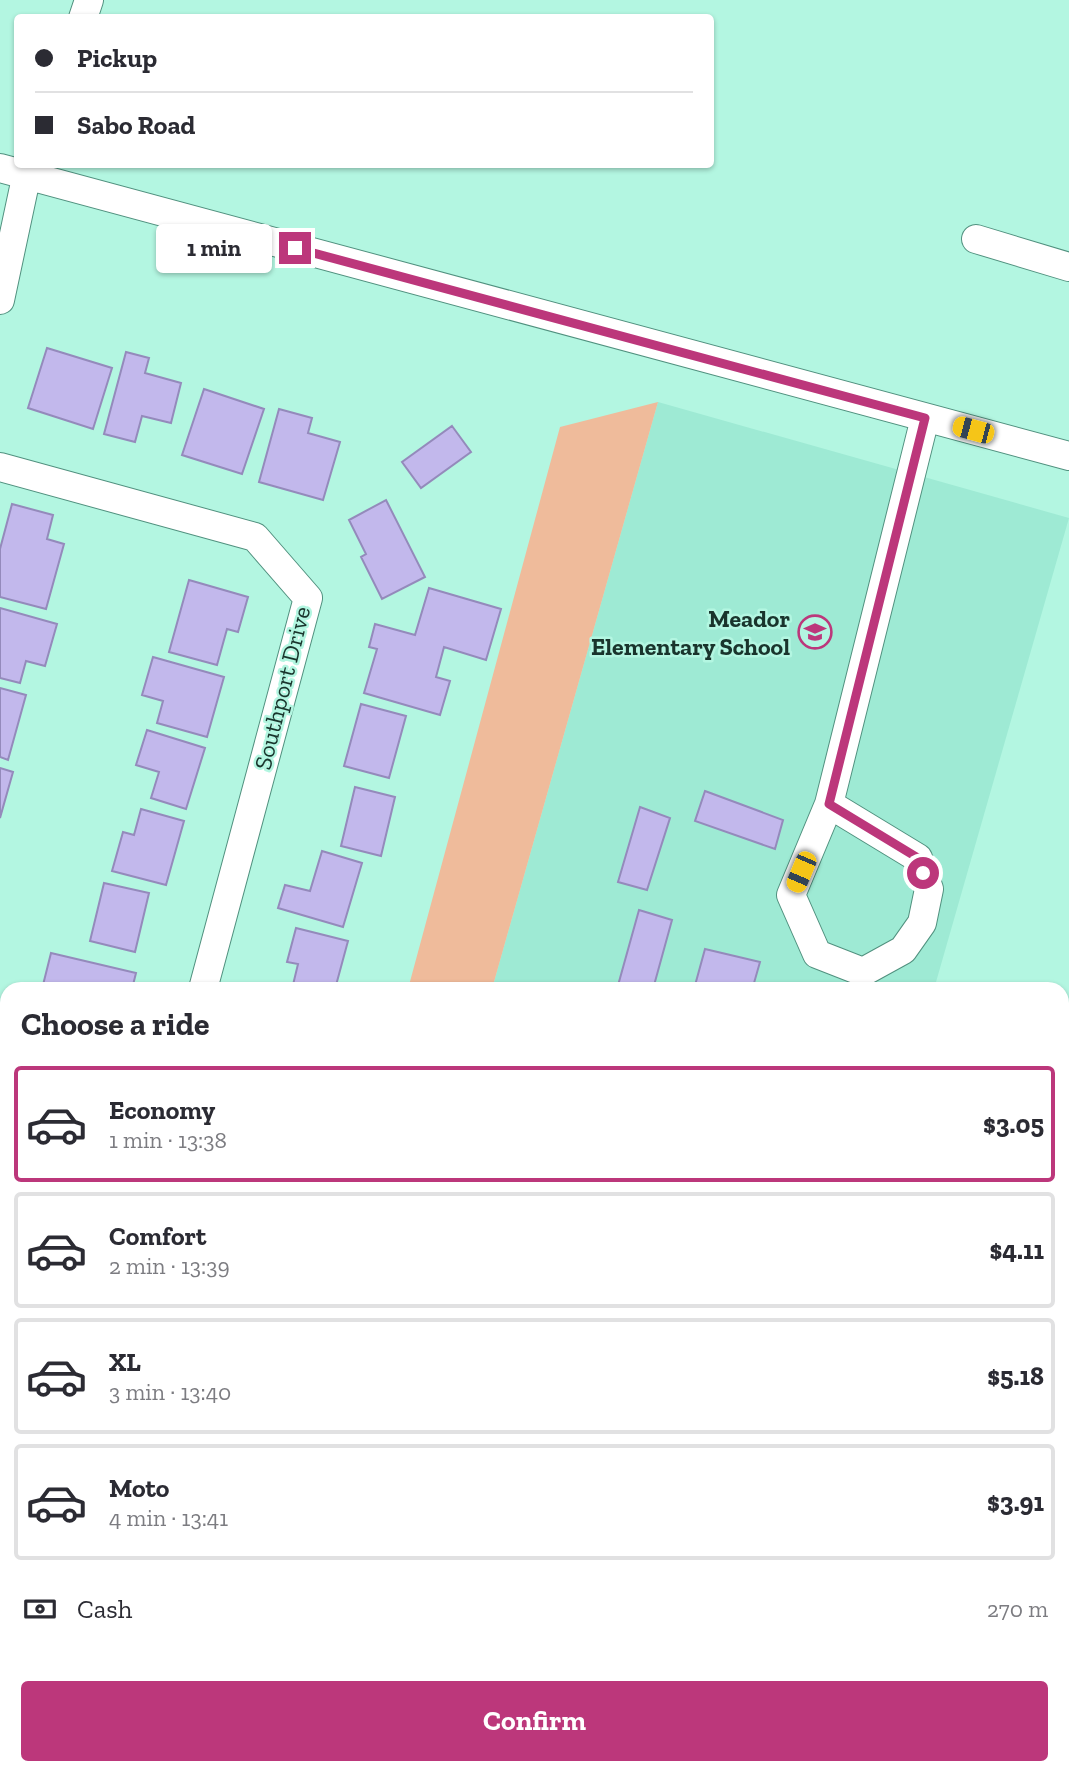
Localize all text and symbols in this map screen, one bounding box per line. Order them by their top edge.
text: Pickup [77,42,157,74]
text: Sabo Road [77,109,195,141]
callout: 1 min [155,224,270,272]
route end [279,232,311,264]
text: 1 min [187,234,241,262]
car [950,414,997,446]
street label: Southport Drive [248,603,316,773]
place label: Meador Elementary School [591,604,790,661]
school or university icon: Meador Elementary School [796,613,834,651]
car [784,849,819,895]
route start [907,857,939,889]
text: Choose a ride [21,1005,209,1043]
icon: car [25,1093,88,1156]
text: Economy [109,1094,215,1126]
text: $3.05 [983,1108,1044,1140]
text: 1 min · 13:38 [109,1126,227,1154]
icon: car [25,1219,88,1282]
text: Comfort [109,1220,206,1252]
text: $4.11 [989,1234,1044,1266]
text: 2 min · 13:39 [109,1252,230,1280]
icon: car [25,1345,88,1408]
text: XL [109,1346,141,1378]
text: $5.18 [987,1360,1044,1392]
text: 3 min · 13:40 [109,1378,231,1406]
icon: car [25,1471,88,1534]
text: Moto [109,1472,169,1504]
text: $3.91 [987,1486,1044,1518]
text: 4 min · 13:41 [109,1504,228,1532]
icon: cash [21,1590,59,1628]
text: Cash [77,1593,132,1625]
text: 270 m [987,1595,1048,1623]
button: Confirm [21,1681,1048,1761]

